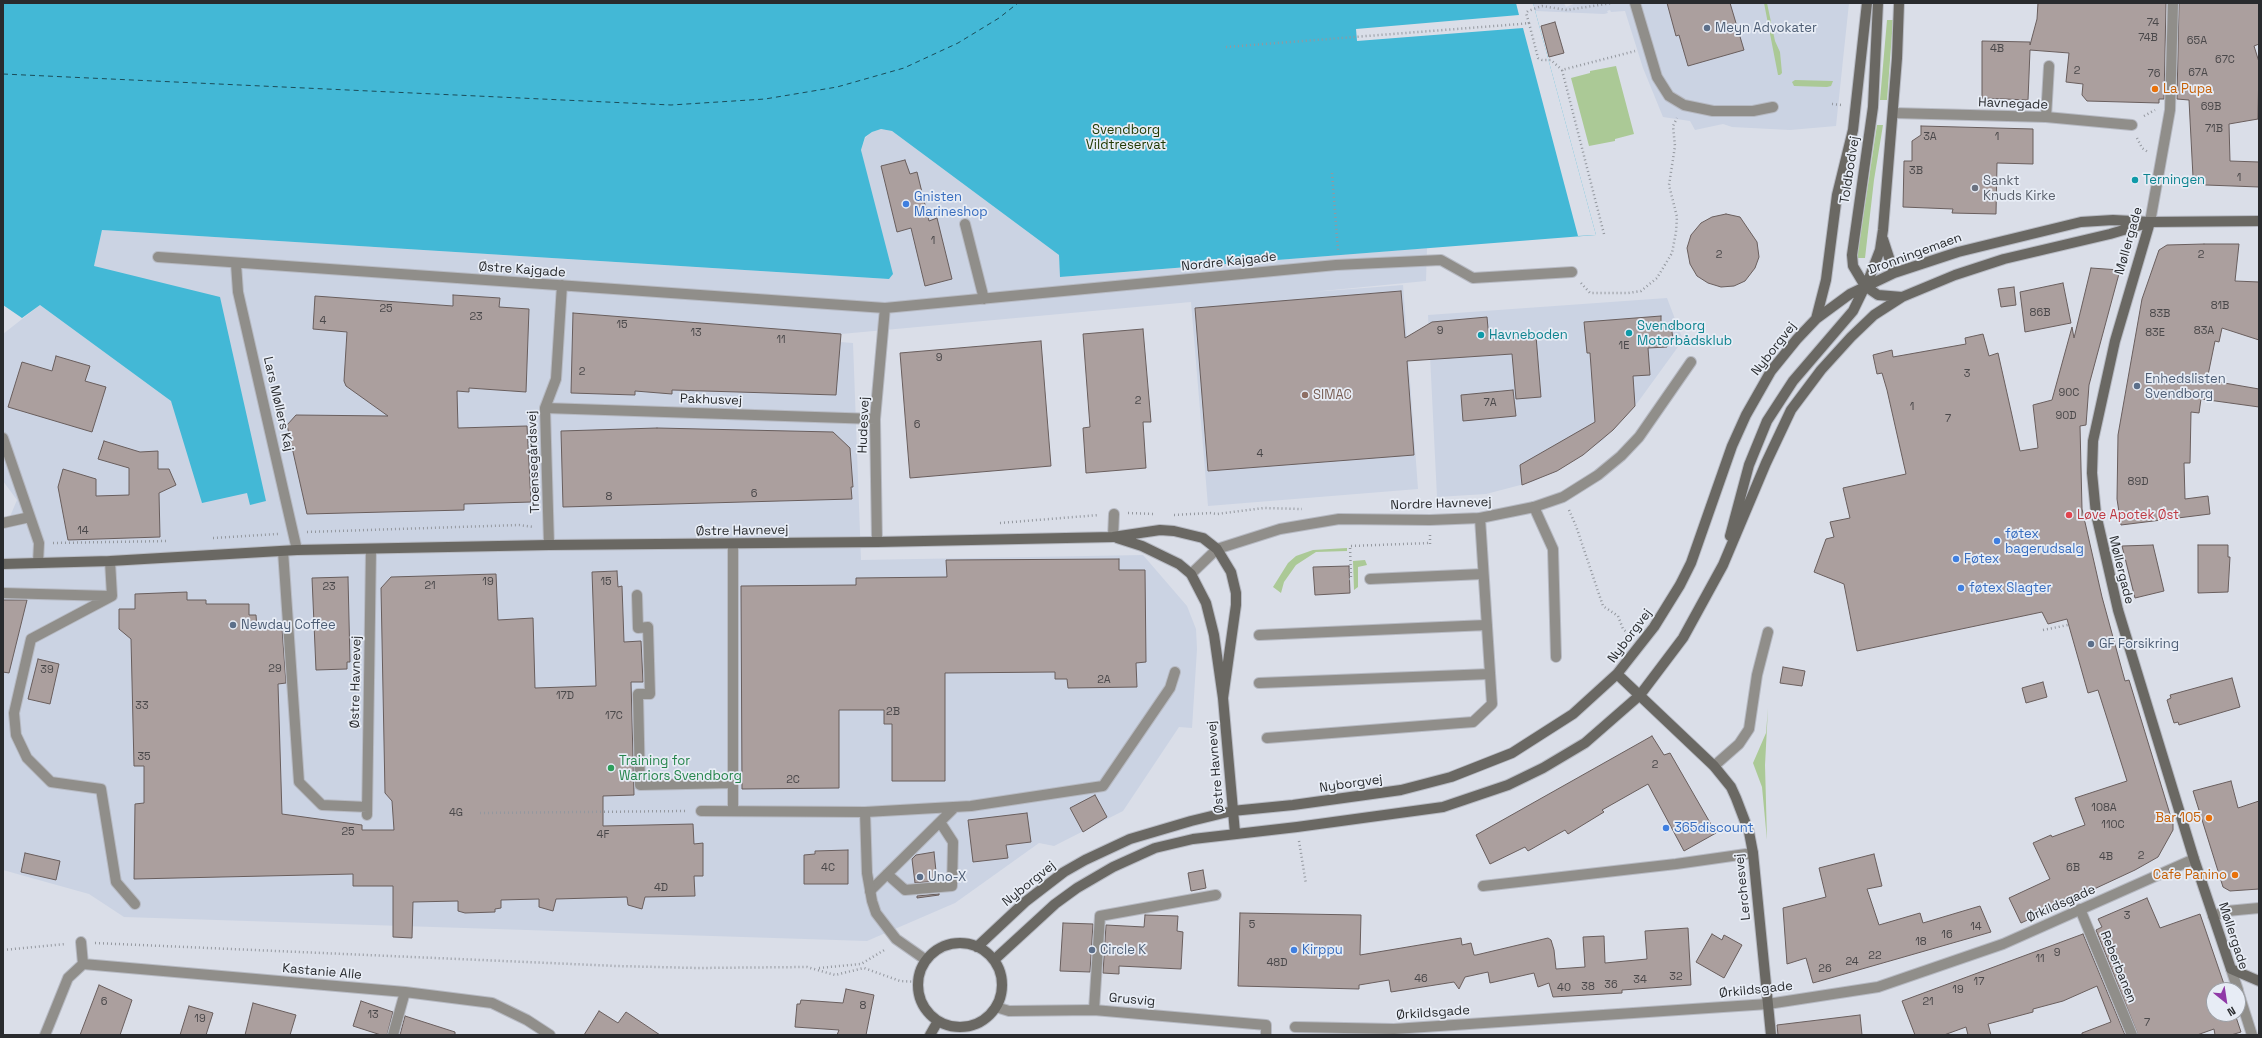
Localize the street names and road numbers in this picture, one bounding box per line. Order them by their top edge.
street label: Havnegade [1978,95,2048,113]
street label: Toldbodvej [1837,135,1863,205]
street label: Møllergade [2112,205,2146,277]
street label: Dronningemaen [1866,230,1964,278]
street label: Nordre Kajgade [1181,249,1277,275]
street label: Østre Kajgade [478,259,566,281]
street label: Nyborgvej [1748,319,1800,379]
street label: Lars Møllers Kaj [260,355,296,453]
street label: Pakhusvej [680,391,742,409]
street label: Hudesvej [855,396,873,454]
street label: Troensegårdsvej [524,410,544,514]
street label: Nordre Havnevej [1390,494,1492,514]
street label: Østre Havnevej [695,522,789,540]
street label: Møllergade [2105,534,2137,606]
street label: Nyborgvej [1605,606,1655,666]
street label: Østre Havnevej [347,635,365,729]
street label: Østre Havnevej [1204,720,1228,814]
street label: Nyborgvej [1318,772,1384,796]
street label: Lerchesvej [1732,853,1754,921]
street label: Nyborgvej [999,858,1059,910]
street label: Ørkildsgade [2024,882,2098,926]
street label: Møllergade [2215,900,2251,972]
street label: Reberbanen [2096,929,2140,1005]
street label: Kastanie Alle [282,961,362,983]
street label: Ørkildsgade [1718,978,1794,1002]
street label: Grusvig [1108,990,1156,1010]
street label: Ørkildsgade [1396,1003,1470,1023]

